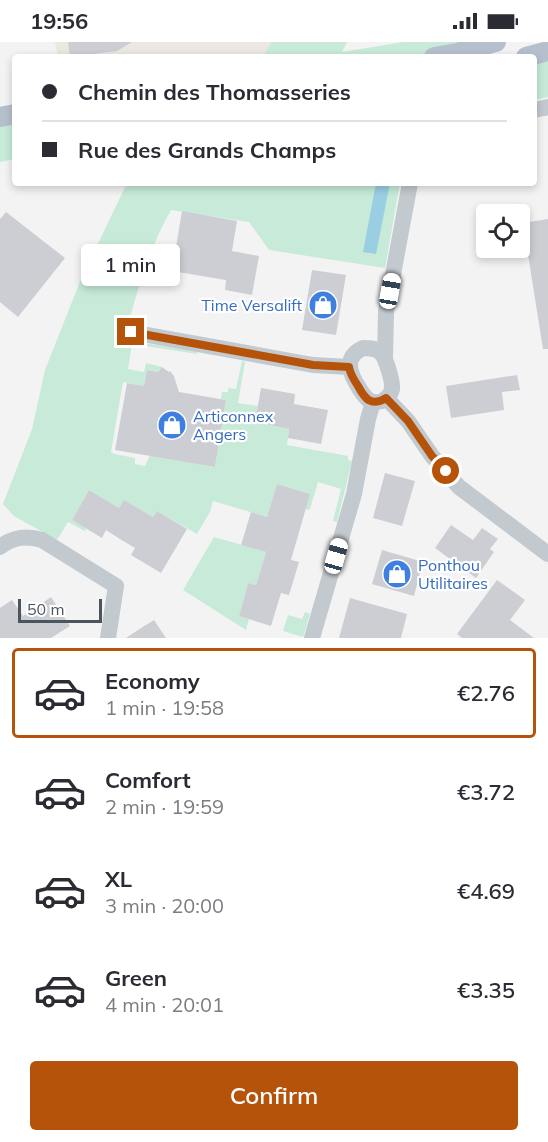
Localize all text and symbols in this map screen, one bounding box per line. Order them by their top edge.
text: 19:56 [30,7,88,35]
text: Chemin des Thomasseries [78,78,351,106]
text: Rue des Grands Champs [78,136,336,164]
map controls [476,204,530,258]
button: locate [476,204,530,258]
callout: 1 min [82,245,180,287]
text: 1 min [105,252,156,277]
car [378,272,402,310]
shop icon: Time Versalift [307,289,339,321]
place label: Time Versalift [201,295,302,315]
route end [117,318,144,345]
place label: Articonnex Angers [193,406,274,444]
shop icon: Articonnex Angers [156,409,188,441]
route start [432,457,459,484]
car [322,536,350,576]
place label: Ponthou Utilitaires [418,555,488,593]
shop icon: Ponthou Utilitaires [381,558,413,590]
scale bar [18,596,102,624]
text: 50 m [27,599,64,619]
icon: car [33,666,87,720]
text: Economy [105,667,200,695]
text: €2.76 [457,679,515,707]
text: 1 min · 19:58 [105,695,224,720]
icon: car [33,765,87,819]
text: Comfort [105,766,191,794]
text: €3.72 [457,778,515,806]
text: 2 min · 19:59 [105,794,224,819]
icon: car [33,864,87,918]
text: XL [105,865,132,893]
text: €4.69 [457,877,515,905]
text: 3 min · 20:00 [105,893,224,918]
icon: car [33,963,87,1017]
text: Green [105,964,167,992]
text: €3.35 [457,976,515,1004]
text: 4 min · 20:01 [105,992,224,1017]
button: Confirm [30,1061,518,1130]

